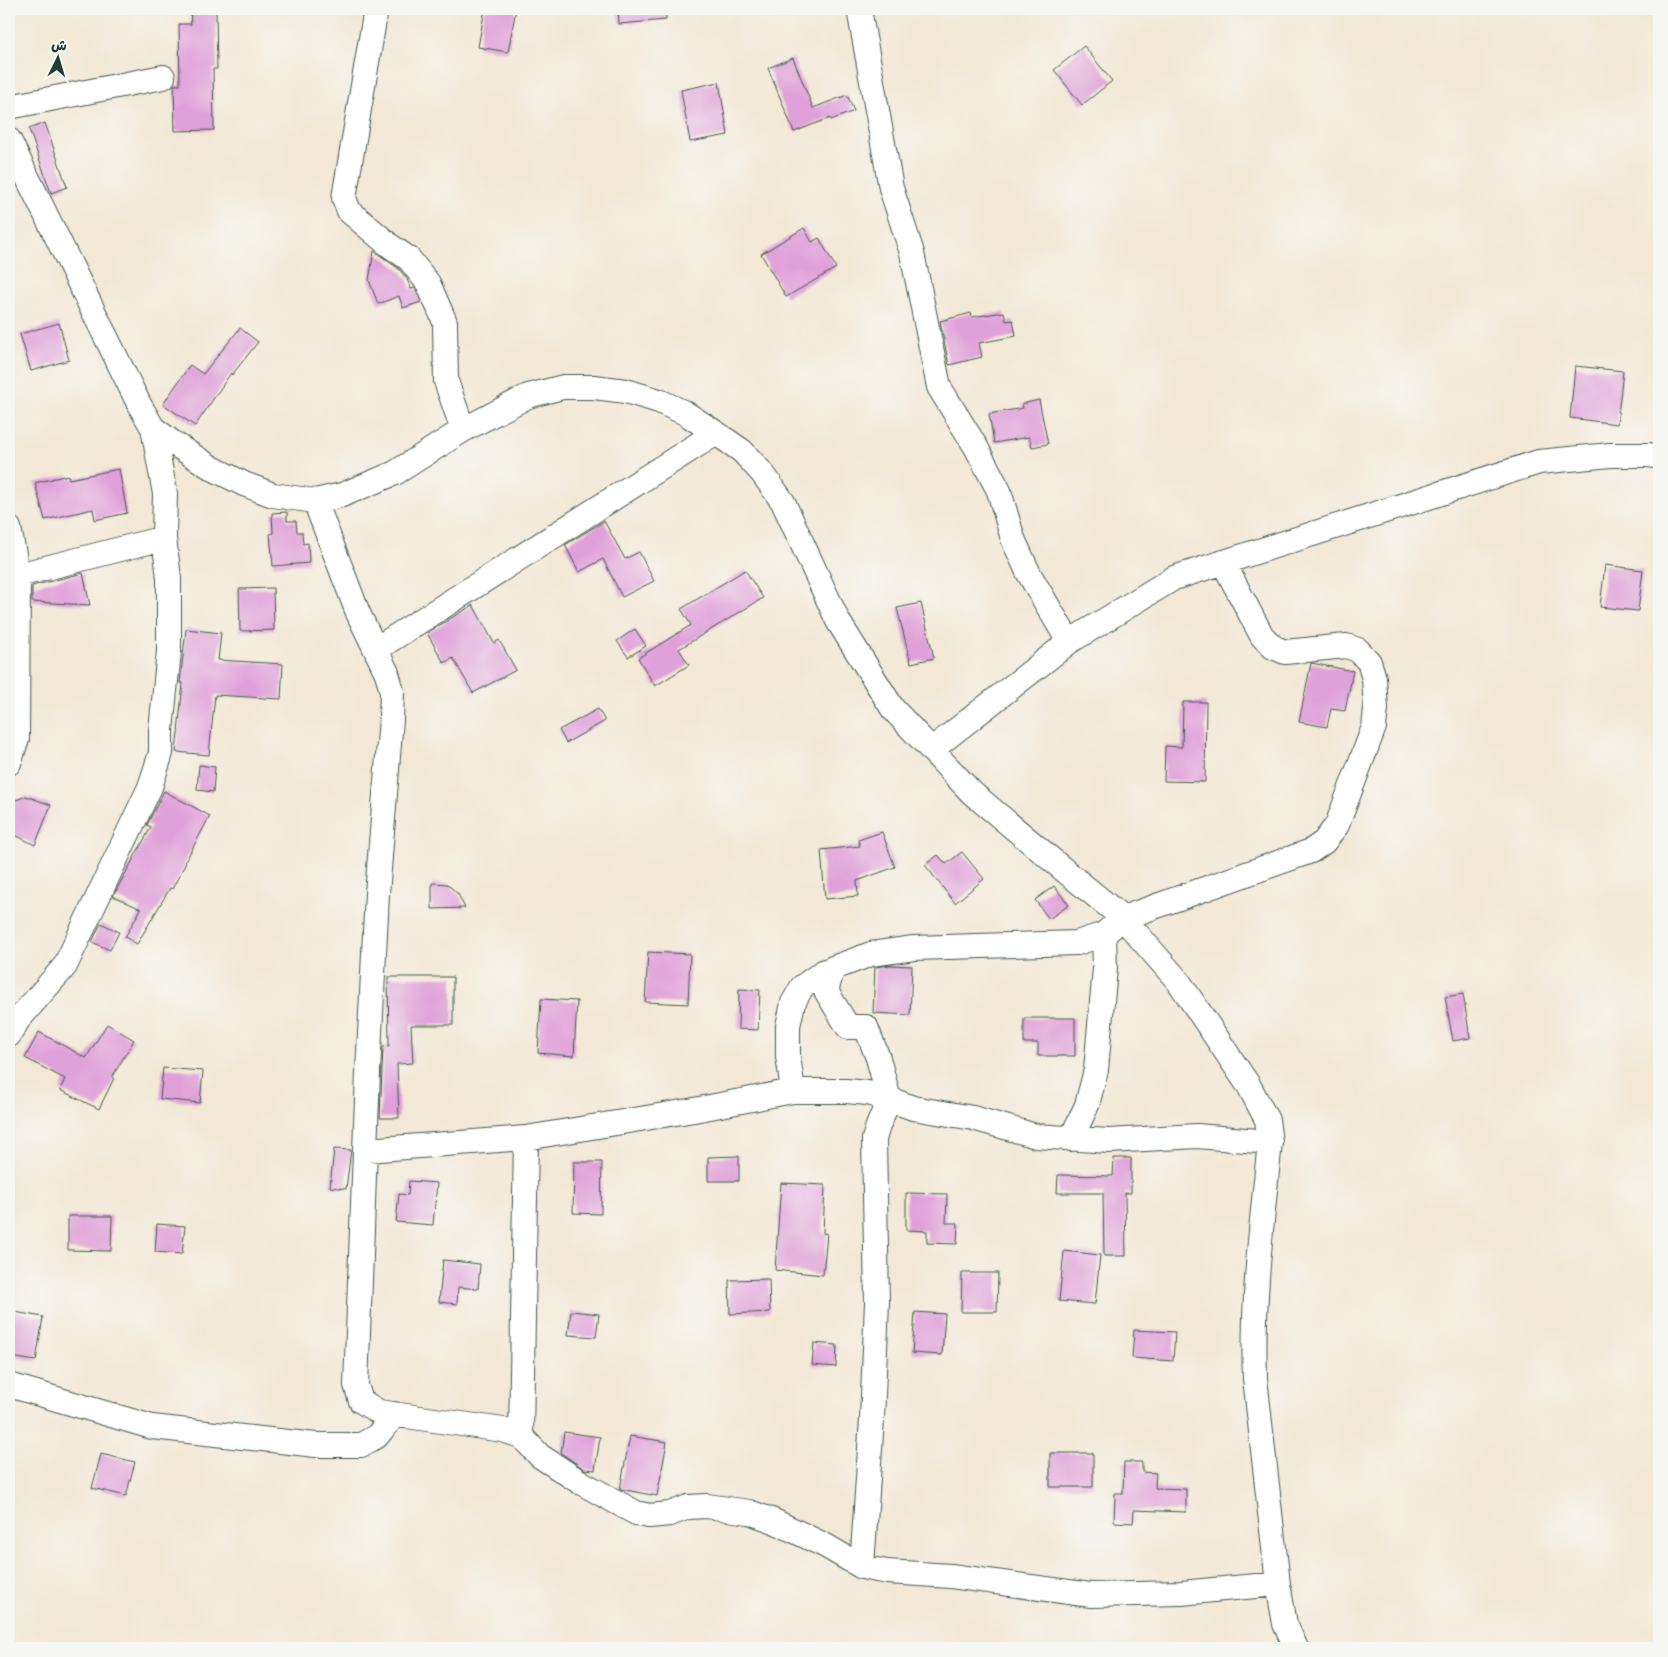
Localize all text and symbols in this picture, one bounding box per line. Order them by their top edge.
north arrow [32,32,82,82]
text: ش [51,34,68,55]

